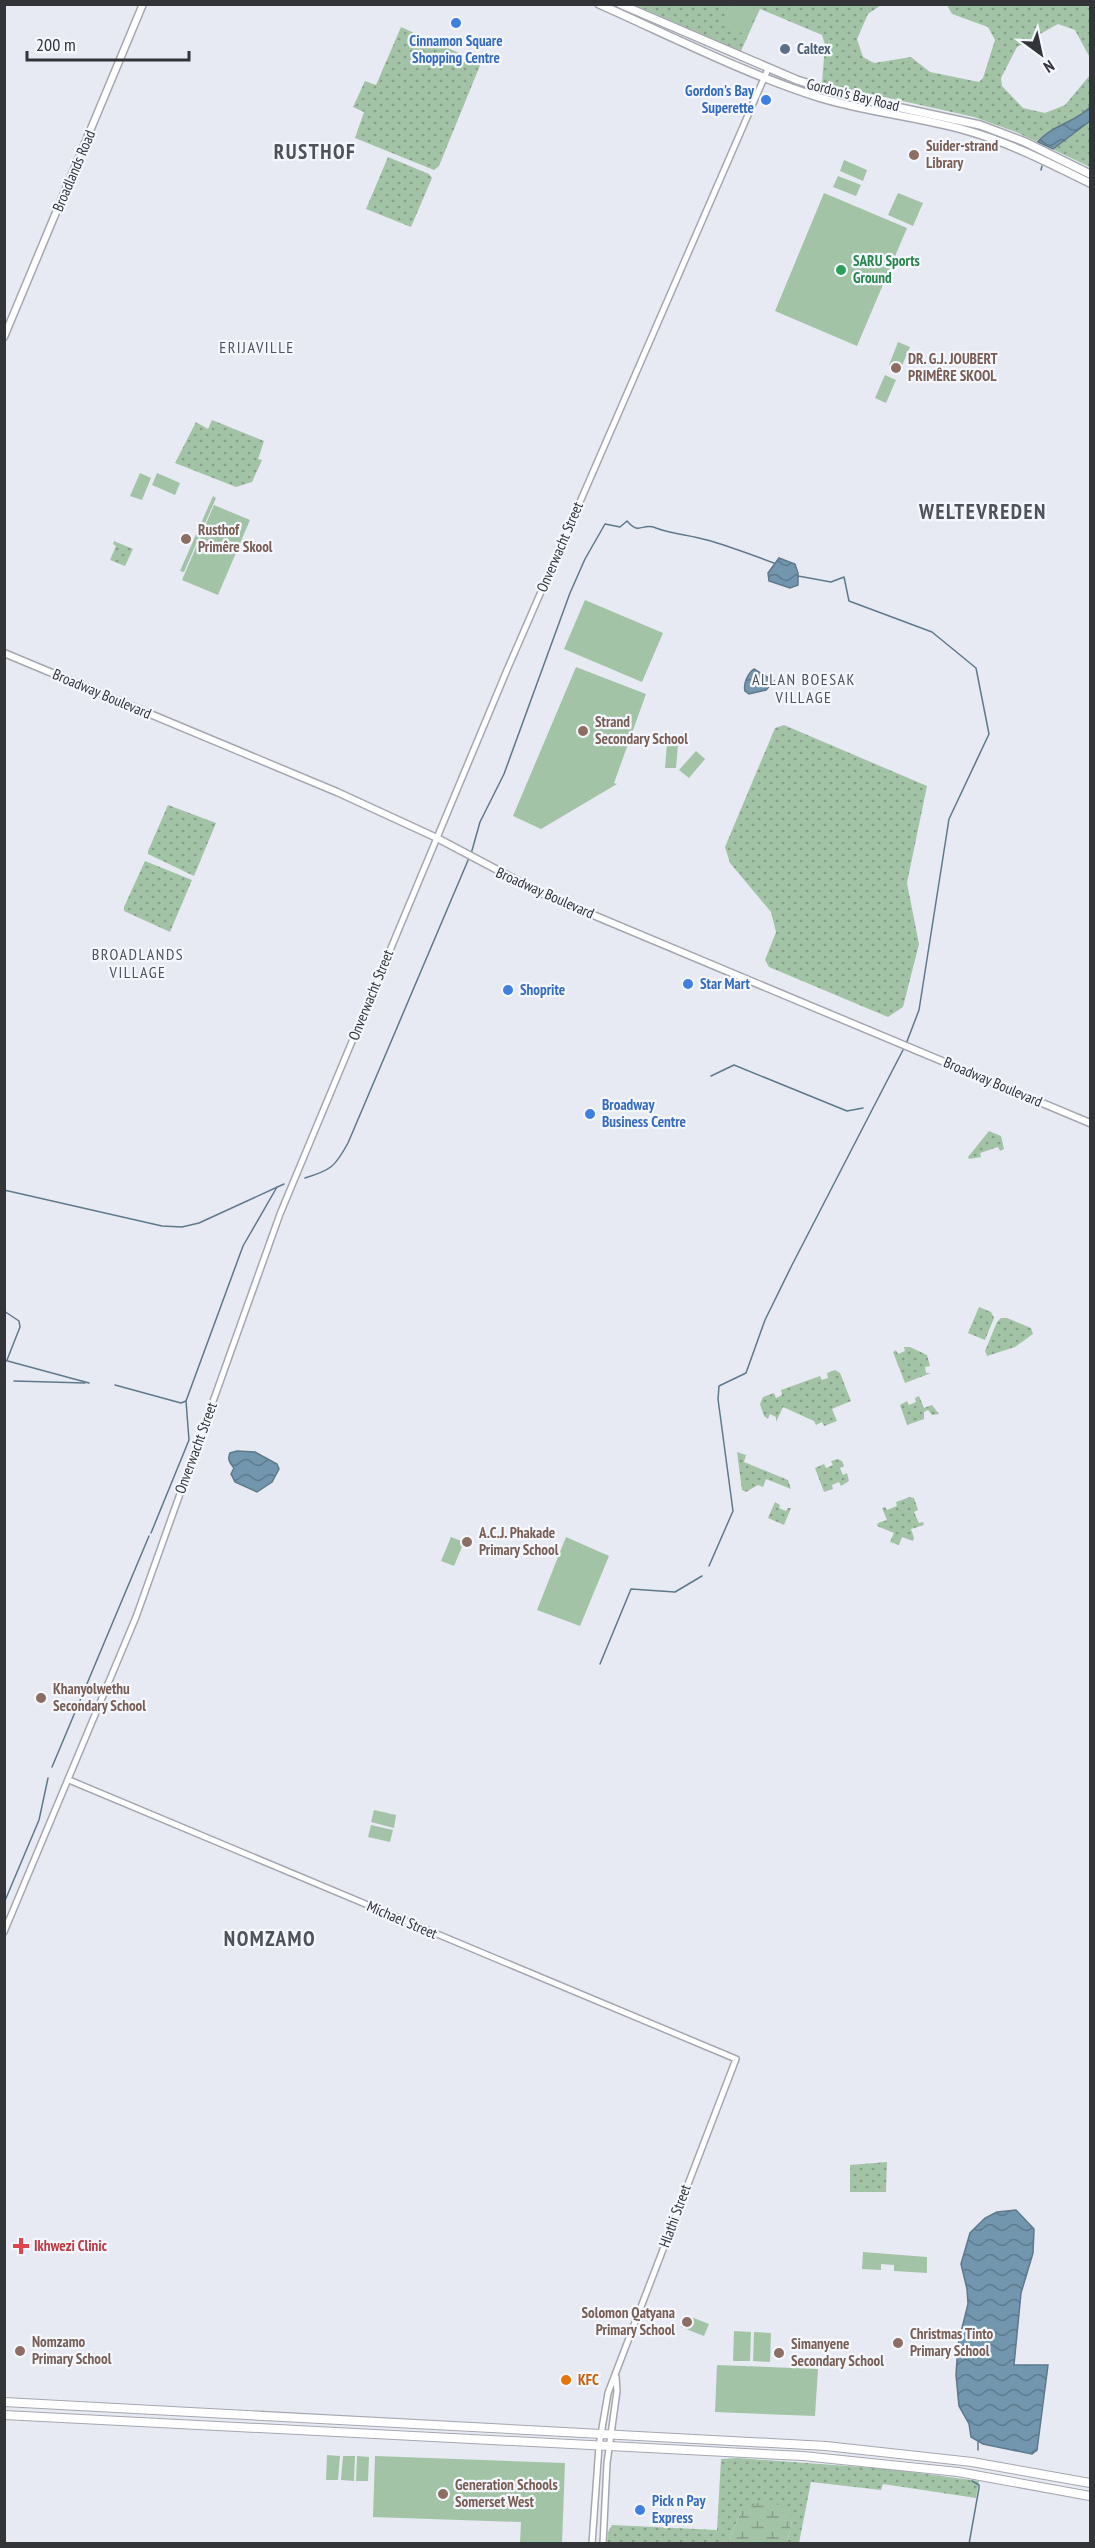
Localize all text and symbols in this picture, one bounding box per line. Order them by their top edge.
marker: Cinnamon Square Shopping Centre [449,16,463,30]
scale bar [27,24,189,62]
north arrow [1011,24,1071,84]
place label: Cinnamon Square Shopping Centre [409,31,503,67]
text: 200 m [36,33,76,56]
place label: Caltex [797,39,831,58]
marker: Caltex [778,42,792,56]
text: N [1040,56,1058,77]
street label: Gordon's Bay Road [805,74,901,115]
place label: Gordon's Bay Superette [685,81,755,117]
marker: Gordon's Bay Superette [759,93,773,107]
street label: Broadlands Road [48,127,99,214]
place label: Suider-strand Library [926,136,999,172]
district label: RUSTHOF [274,138,356,165]
marker: Suider-strand Library [907,148,921,162]
place label: SARU Sports Ground [853,251,920,287]
marker: SARU Sports Ground [834,263,848,277]
district label: ERIJAVILLE [219,337,295,357]
place label: DR. G.J. JOUBERT PRIMÊRE SKOOL [908,349,998,385]
marker: DR. G.J. JOUBERT PRIMÊRE SKOOL [889,361,903,375]
district label: WELTEVREDEN [918,498,1047,525]
street label: Onverwacht Street [532,499,587,595]
place label: Rusthof Primêre Skool [198,520,273,556]
marker: Rusthof Primêre Skool [179,532,193,546]
street label: Broadway Boulevard [50,664,154,723]
district label: ALLAN BOESAK VILLAGE [752,669,856,707]
place label: Strand Secondary School [595,712,688,748]
marker: Strand Secondary School [576,724,590,738]
street label: Broadway Boulevard [493,862,597,923]
district label: BROADLANDS VILLAGE [92,944,184,982]
street label: Onverwacht Street [344,947,397,1043]
place label: Star Mart [700,974,751,993]
marker: Star Mart [681,977,695,991]
place label: Shoprite [520,980,565,999]
marker: Shoprite [501,983,515,997]
street label: Broadway Boulevard [941,1052,1045,1111]
place label: Broadway Business Centre [602,1095,686,1131]
marker: Broadway Business Centre [583,1107,597,1121]
street label: Onverwacht Street [170,1399,221,1496]
place label: A.C.J. Phakade Primary School [478,1523,559,1559]
marker: A.C.J. Phakade Primary School [460,1535,474,1549]
place label: Khanyolwethu Secondary School [53,1679,146,1715]
marker: Khanyolwethu Secondary School [34,1691,48,1705]
street label: Michael Street [364,1896,440,1943]
district label: NOMZAMO [224,1925,316,1952]
street label: Hlathi Street [654,2182,695,2250]
place label: Ikhwezi Clinic [34,2236,108,2255]
marker: Ikhwezi Clinic [12,2237,30,2255]
place label: Solomon Qatyana Primary School [582,2303,675,2339]
marker: Solomon Qatyana Primary School [680,2315,694,2329]
place label: Christmas Tinto Primary School [910,2324,994,2360]
place label: Nomzamo Primary School [32,2332,112,2368]
place label: Simanyene Secondary School [791,2334,884,2370]
marker: Christmas Tinto Primary School [891,2336,905,2350]
marker: Nomzamo Primary School [13,2344,27,2358]
marker: Simanyene Secondary School [772,2346,786,2360]
place label: KFC [578,2370,599,2389]
marker: KFC [559,2373,573,2387]
place label: Generation Schools Somerset West [455,2475,558,2511]
marker: Generation Schools Somerset West [436,2487,450,2501]
place label: Pick n Pay Express [652,2491,706,2527]
marker: Pick n Pay Express [633,2503,647,2517]

